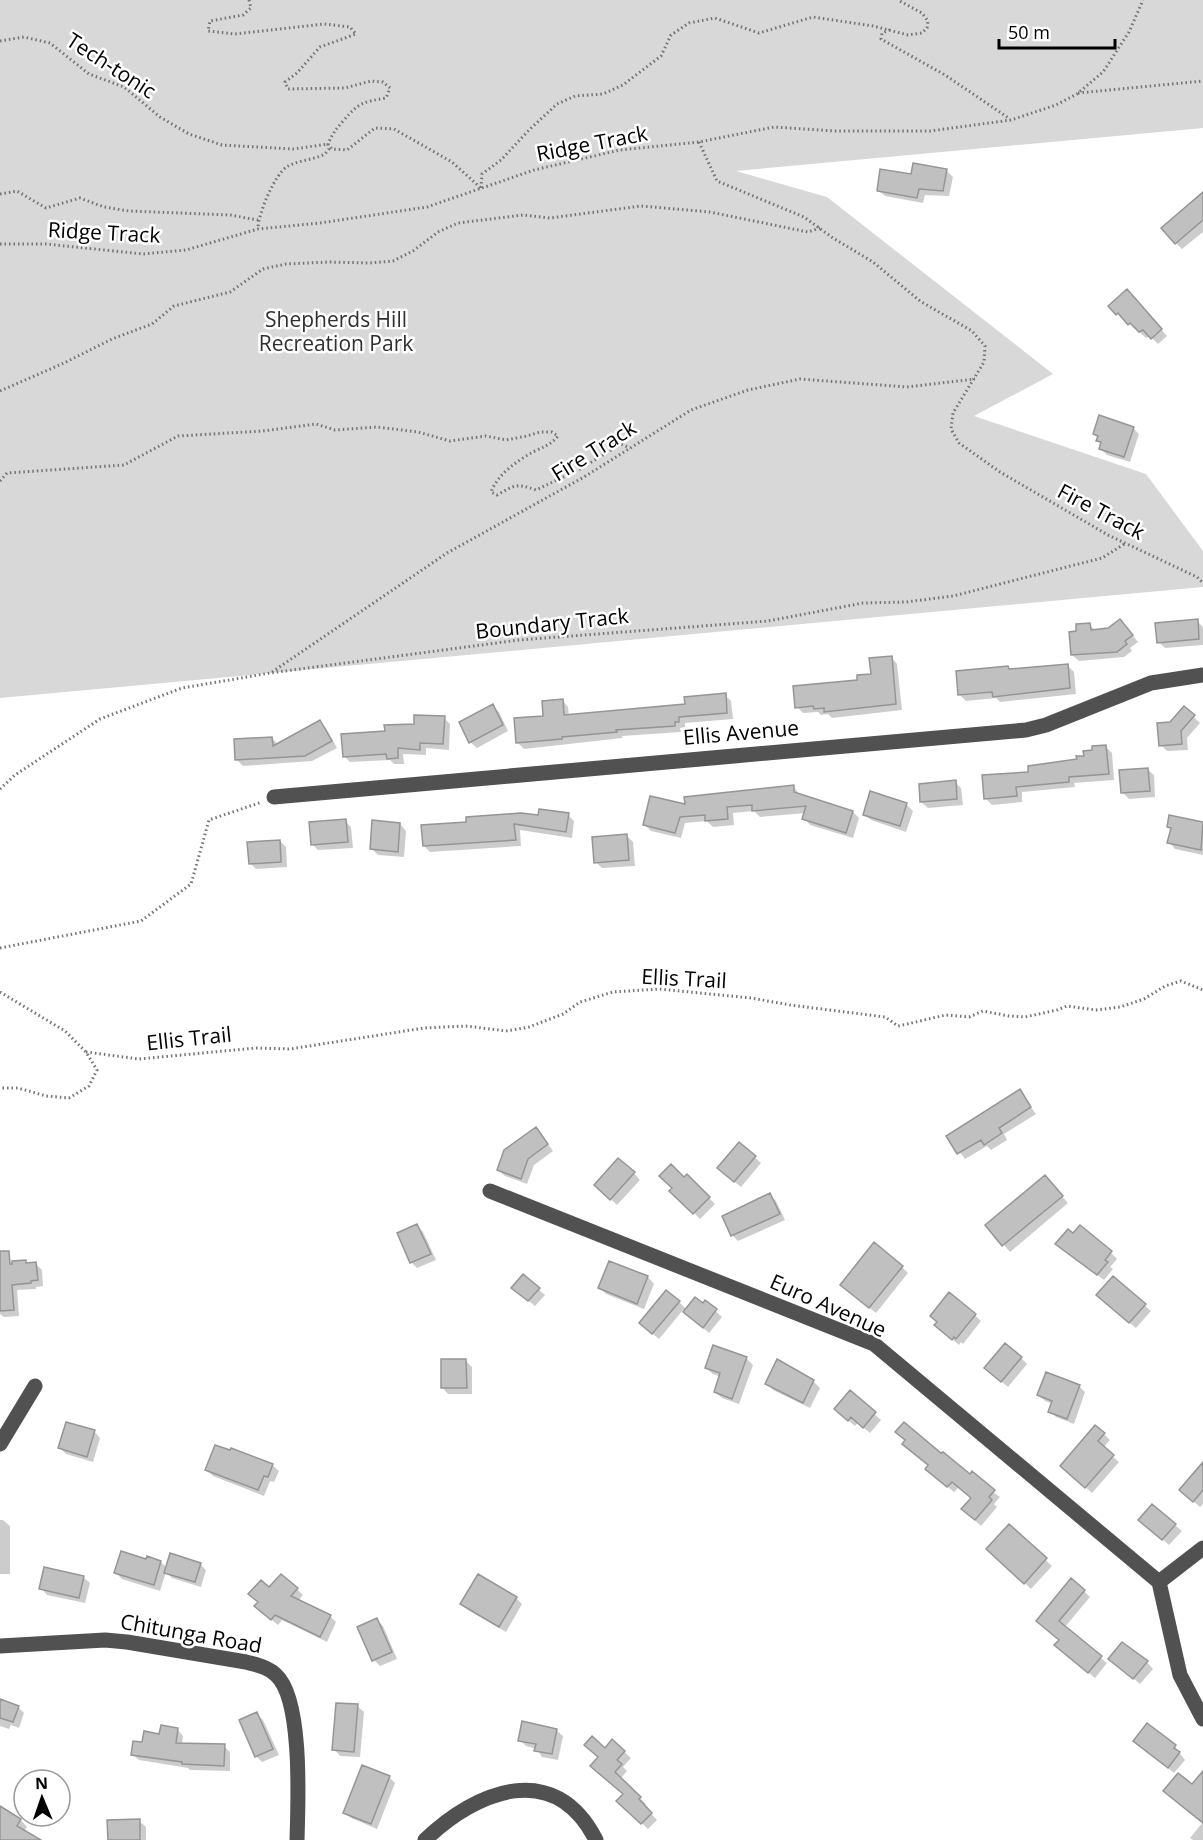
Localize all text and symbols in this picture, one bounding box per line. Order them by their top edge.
scale bar [999,12,1114,50]
text: 50 m [1008,20,1050,44]
street label: Tech-tonic [61,26,162,105]
street label: Ridge Track [534,119,650,168]
street label: Ridge Track [47,215,161,249]
park label: Shepherds Hill Recreation Park [259,305,413,357]
street label: Fire Track [546,413,641,487]
street label: Fire Track [1053,476,1150,546]
street label: Boundary Track [474,601,630,645]
street label: Ellis Avenue [682,713,800,751]
street label: Ellis Trail [641,962,727,994]
street label: Ellis Trail [145,1020,233,1056]
street label: Euro Avenue [766,1267,891,1343]
street label: Chitunga Road [118,1607,264,1659]
north arrow [12,1768,72,1828]
text: N [35,1772,48,1794]

